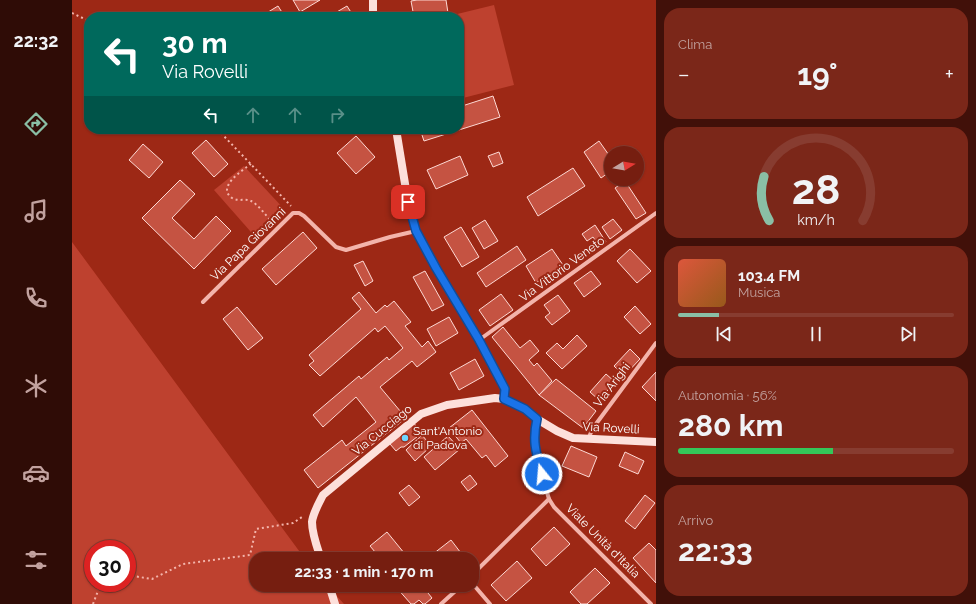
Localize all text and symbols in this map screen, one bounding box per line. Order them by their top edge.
text: 30 m [162,27,228,60]
icon: left [96,28,148,80]
text: 22:32 [14,30,58,51]
text: Clima [678,37,712,52]
text: 19° [797,57,837,92]
text: Via Rovelli [162,61,248,82]
text: − [678,61,690,87]
text: + [945,61,954,87]
icon: left [200,104,222,126]
icon: ahead [242,104,264,126]
icon: ahead [284,104,306,126]
icon: right [326,104,348,126]
icon: directions [22,110,50,138]
north arrow [604,146,644,186]
map controls [604,146,644,186]
text: 28 [792,165,840,214]
pin [391,185,425,219]
icon: arrive [397,191,419,213]
icon: music [22,197,50,225]
street label: Via Papa Giovanni [208,205,288,283]
text: km/h [797,211,835,227]
street label: Via Vittorio Veneto [517,233,607,305]
text: 103.4 FM [738,267,800,285]
icon: phone [22,284,50,312]
text: Musica [738,285,780,300]
icon: previous [713,323,735,345]
icon: pause [805,323,827,345]
icon: next [897,323,919,345]
street label: Via Arighi [591,360,633,410]
icon: climate [22,372,50,400]
text: Autonomia · 56% [678,388,777,403]
street label: Via Cucciago [349,402,415,458]
text: 280 km [678,408,783,443]
street label: Via Rovelli [582,420,640,436]
place label: Sant'Antonio di Padova [413,424,482,452]
marker: Sant'Antonio di Padova [400,433,410,443]
position arrow [521,453,563,495]
icon: car [22,459,50,487]
street label: Viale Unità d'Italia [563,501,643,581]
text: Arrivo [678,513,713,528]
text: 22:33 [678,533,753,568]
speed limit sign: 30 [84,540,136,592]
icon: filters [22,546,50,574]
text: 22:33 · 1 min · 170 m [295,563,433,581]

